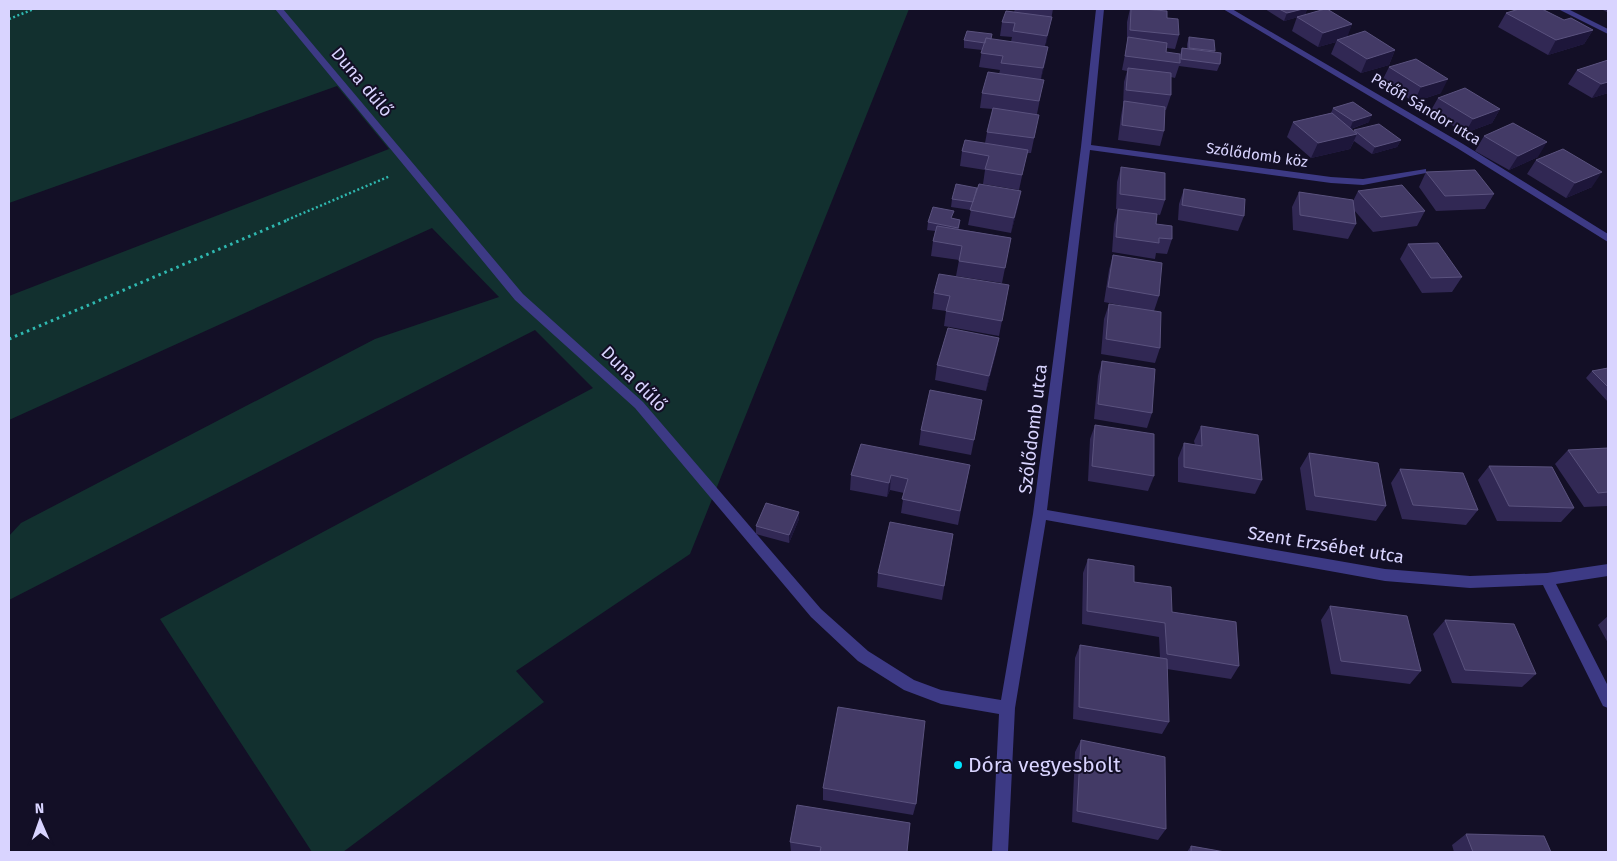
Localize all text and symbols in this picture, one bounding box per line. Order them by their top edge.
street label: Duna dűlő [327,43,397,121]
street label: Petőfi Sándor utca [1368,69,1484,149]
street label: Szőlődomb köz [1205,139,1309,171]
street label: Duna dűlő [596,341,672,417]
street label: Szőlődomb utca [1014,363,1052,495]
street label: Szent Erzsébet utca [1246,522,1406,568]
place label: Dóra vegyesbolt [968,752,1121,778]
marker: Dóra vegyesbolt [952,759,964,771]
north arrow [15,796,65,846]
text: N [35,800,45,817]

